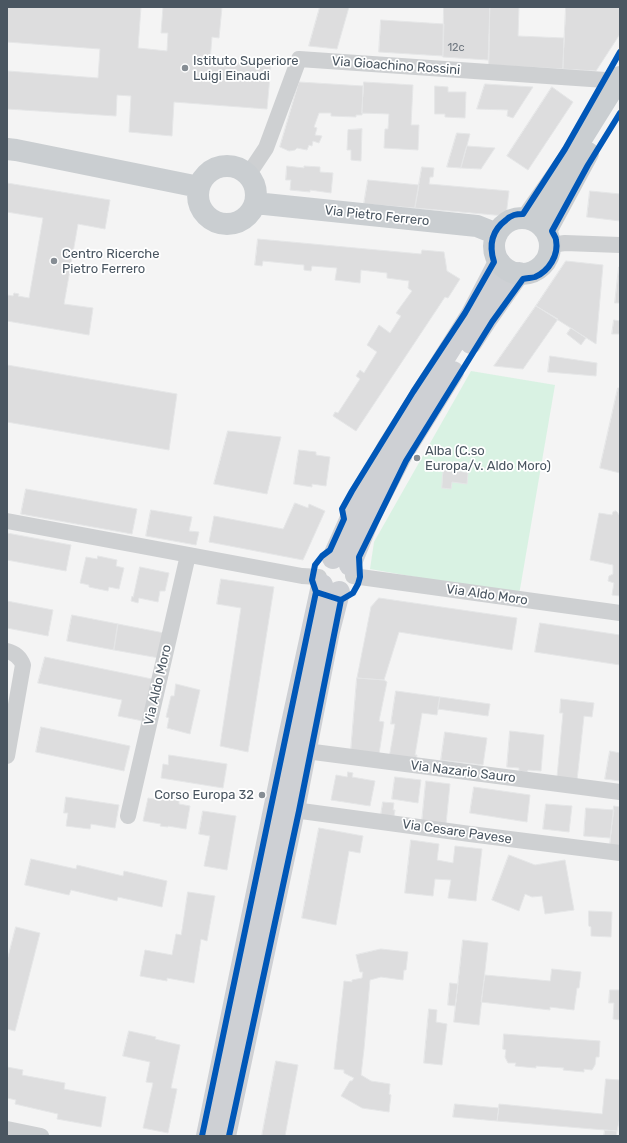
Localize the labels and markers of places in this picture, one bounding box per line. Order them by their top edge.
place label: Istituto Superiore Luigi Einaudi [193,53,299,84]
marker: Istituto Superiore Luigi Einaudi [180,63,190,73]
place label: Centro Ricerche Pietro Ferrero [62,246,160,277]
marker: Centro Ricerche Pietro Ferrero [49,256,59,266]
place label: Alba (C.so Europa/v. Aldo Moro) [425,443,551,474]
marker: Alba (C.so Europa/v. Aldo Moro) [412,453,422,463]
place label: Corso Europa 32 [154,787,254,803]
marker: Corso Europa 32 [257,790,267,800]

